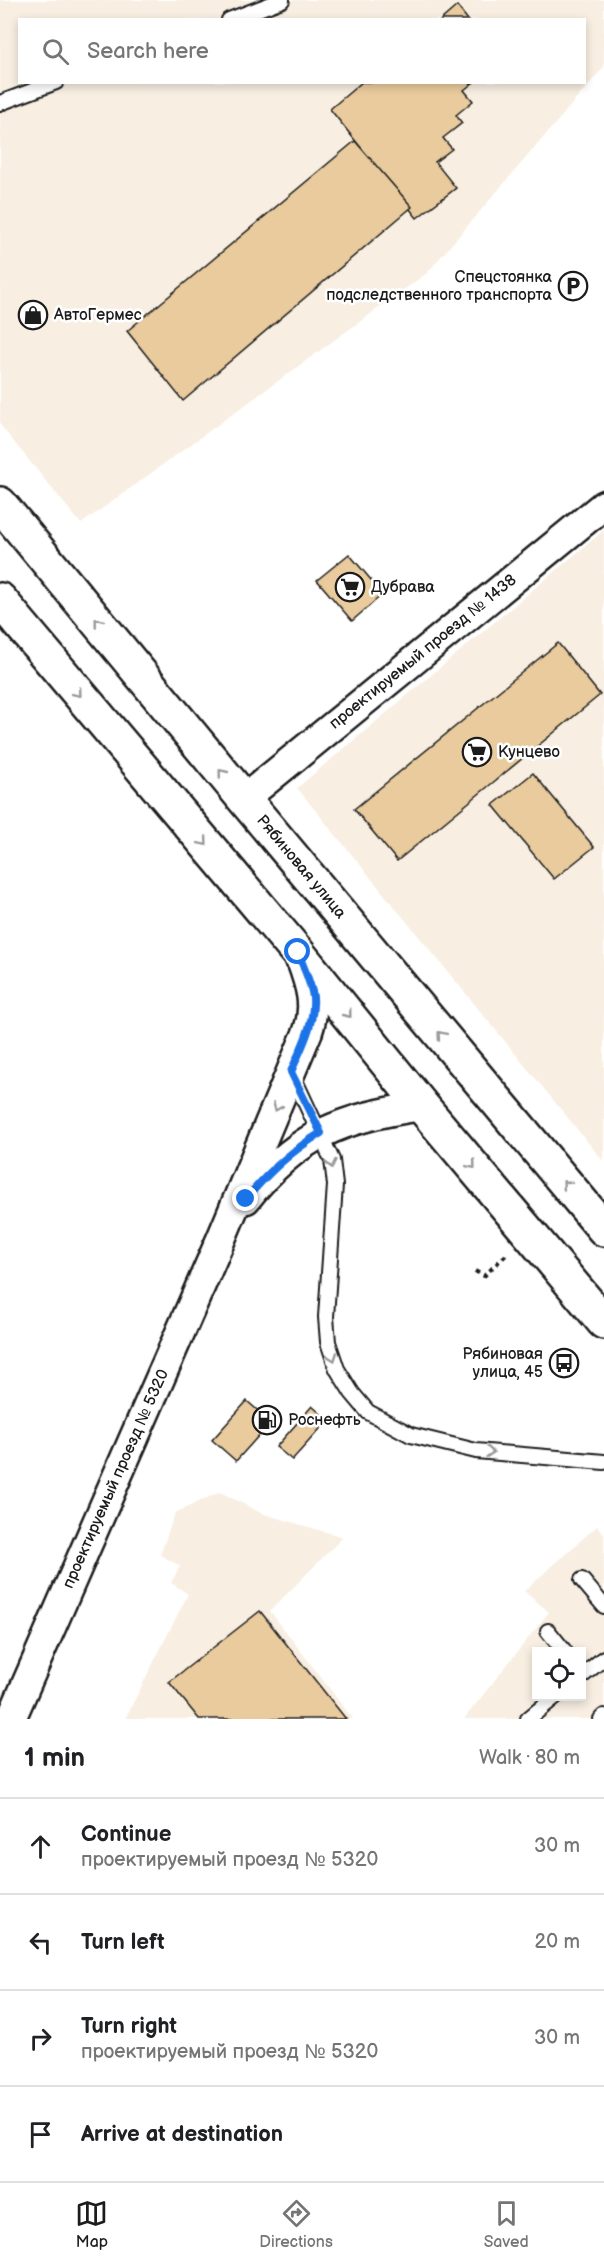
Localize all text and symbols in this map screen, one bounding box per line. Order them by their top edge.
search box [18,18,586,84]
icon: search [39,35,72,68]
text: Search here [87,38,209,65]
place label: Спецстоянка подследственного транспорта [326,268,553,305]
parking icon: Спецстоянка подследственного транспорта [557,270,589,302]
shop icon: АвтоГермес [17,299,49,331]
place label: АвтоГермес [53,306,142,325]
street label: проектируемый проезд № 1438 [326,571,520,733]
supermarket icon: Дубрава [334,571,366,603]
place label: Дубрава [371,578,435,597]
one-way arrow [94,618,105,629]
one-way arrow [71,686,82,697]
supermarket icon: Кунцево [461,736,493,768]
place label: Кунцево [498,743,560,762]
one-way arrow [218,769,229,780]
street label: Рябиновая улица [252,811,350,923]
one-way arrow [197,835,208,846]
route start [284,938,310,964]
one-way arrow [340,1008,351,1019]
one-way arrow [437,1031,448,1042]
one-way arrow [272,1100,284,1111]
one-way arrow [464,1158,475,1169]
one-way arrow [324,1159,337,1169]
one-way arrow [563,1180,574,1191]
route end [232,1185,258,1211]
place label: Рябиновая улица, 45 [462,1345,543,1382]
bus stop icon: Рябиновая улица, 45 [548,1347,580,1379]
one-way arrow [326,1351,339,1362]
street label: проектируемый проезд № 5320 [59,1366,173,1592]
fuel station icon: Роснефть [251,1404,283,1436]
place label: Роснефть [288,1411,361,1430]
one-way arrow [485,1445,494,1458]
map controls [532,1647,586,1701]
button: locate [532,1647,586,1701]
text: 1 min [24,1743,85,1774]
text: Walk · 80 m [479,1746,580,1770]
text: Continue [81,1821,171,1848]
icon: ahead [24,1830,57,1863]
text: 30 m [534,1834,580,1858]
text: проектируемый проезд № 5320 [81,1848,378,1872]
icon: left [24,1926,57,1959]
text: Turn left [81,1929,165,1956]
text: 20 m [535,1930,580,1954]
text: Turn right [81,2013,177,2040]
icon: right [24,2022,57,2055]
text: 30 m [534,2026,580,2050]
text: проектируемый проезд № 5320 [81,2040,378,2064]
icon: arrive [24,2118,57,2151]
text: Arrive at destination [81,2121,283,2148]
tab: Map [75,2197,108,2252]
tab: Directions [259,2197,333,2252]
tab: Saved [484,2197,529,2252]

